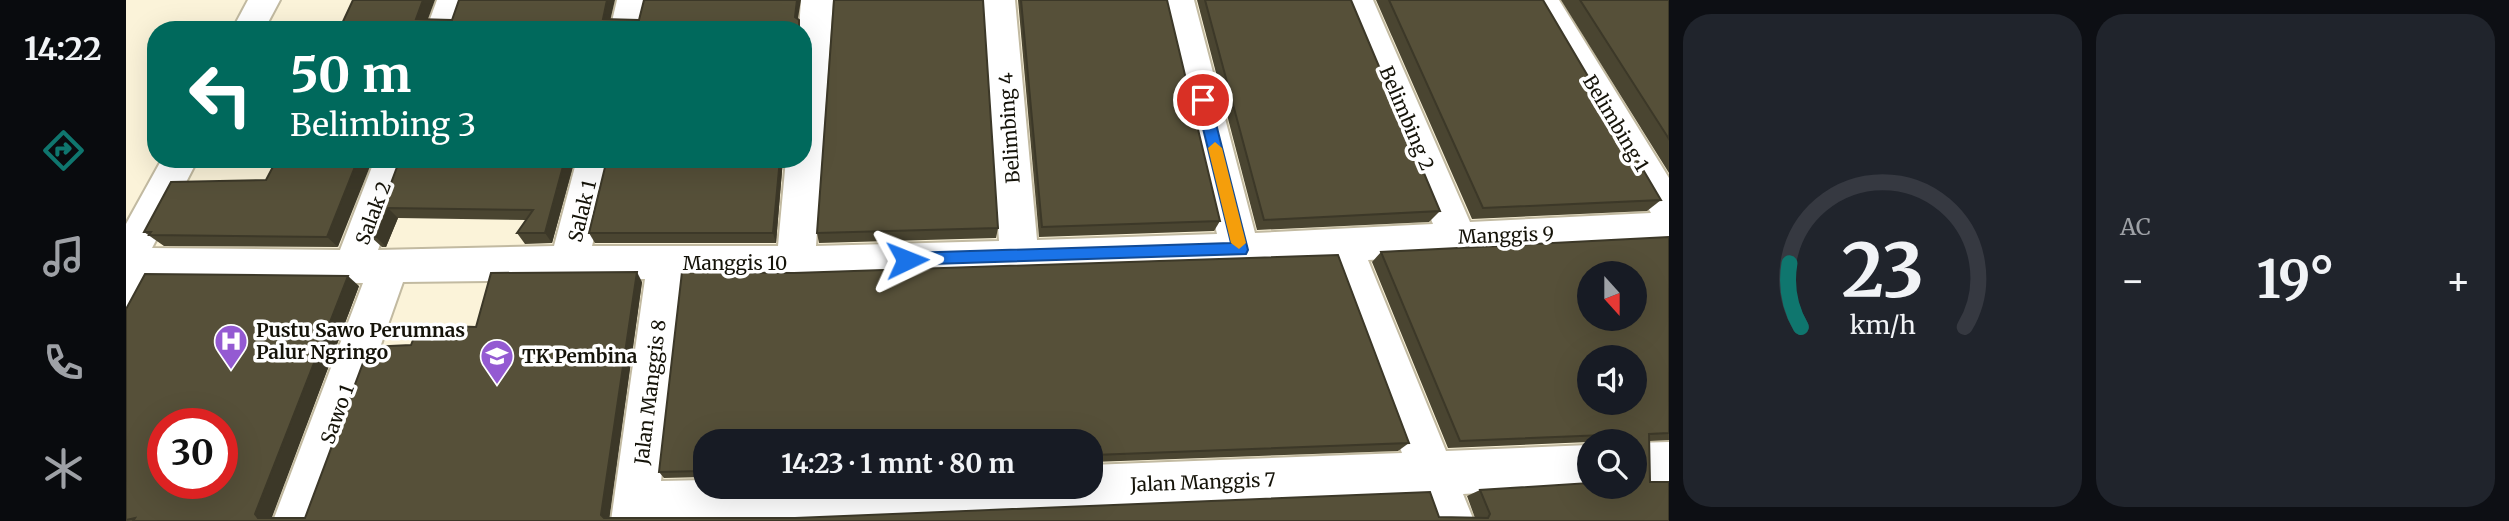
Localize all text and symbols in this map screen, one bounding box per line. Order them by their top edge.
text: 14:22 [24,29,102,69]
text: 50 m [290,44,411,105]
icon: left [175,49,266,140]
street label: Belimbing 2 [1374,62,1440,174]
pin [1173,70,1233,130]
street label: Belimbing 1 [1578,70,1654,176]
street label: Belimbing 4 [993,71,1025,184]
icon: arrive [1184,81,1222,119]
text: Belimbing 3 [290,105,476,145]
icon: directions [39,126,88,175]
street label: Salak 1 [563,177,601,245]
street label: Salak 2 [350,178,396,248]
text: AC [2120,212,2151,241]
street label: Manggis 9 [1458,221,1554,249]
position arrow [870,223,944,297]
text: 23 [1841,225,1924,317]
icon: music [39,232,88,281]
text: 19° [2257,247,2335,312]
street label: Manggis 10 [683,251,787,275]
text: − [2120,257,2145,304]
text: + [2446,257,2471,304]
north arrow [1577,261,1647,331]
map controls [1577,261,1647,499]
text: km/h [1849,308,1916,340]
place label: Pustu Sawo Perumnas Palur Ngringo [256,318,465,364]
street label: Jalan Manggis 8 [629,318,671,467]
hospital icon: Pustu Sawo Perumnas Palur Ngringo [212,322,250,371]
school or university icon: TK Pembina [478,337,516,386]
icon: phone [39,338,88,387]
place label: TK Pembina [522,344,638,368]
button: sound [1577,345,1647,415]
street label: Sawo 1 [315,380,359,447]
speed limit sign: 30 [147,408,238,499]
button: search [1577,429,1647,499]
icon: climate [39,444,88,493]
text: 14:23 · 1 mnt · 80 m [781,447,1015,480]
street label: Jalan Manggis 7 [1129,467,1276,497]

